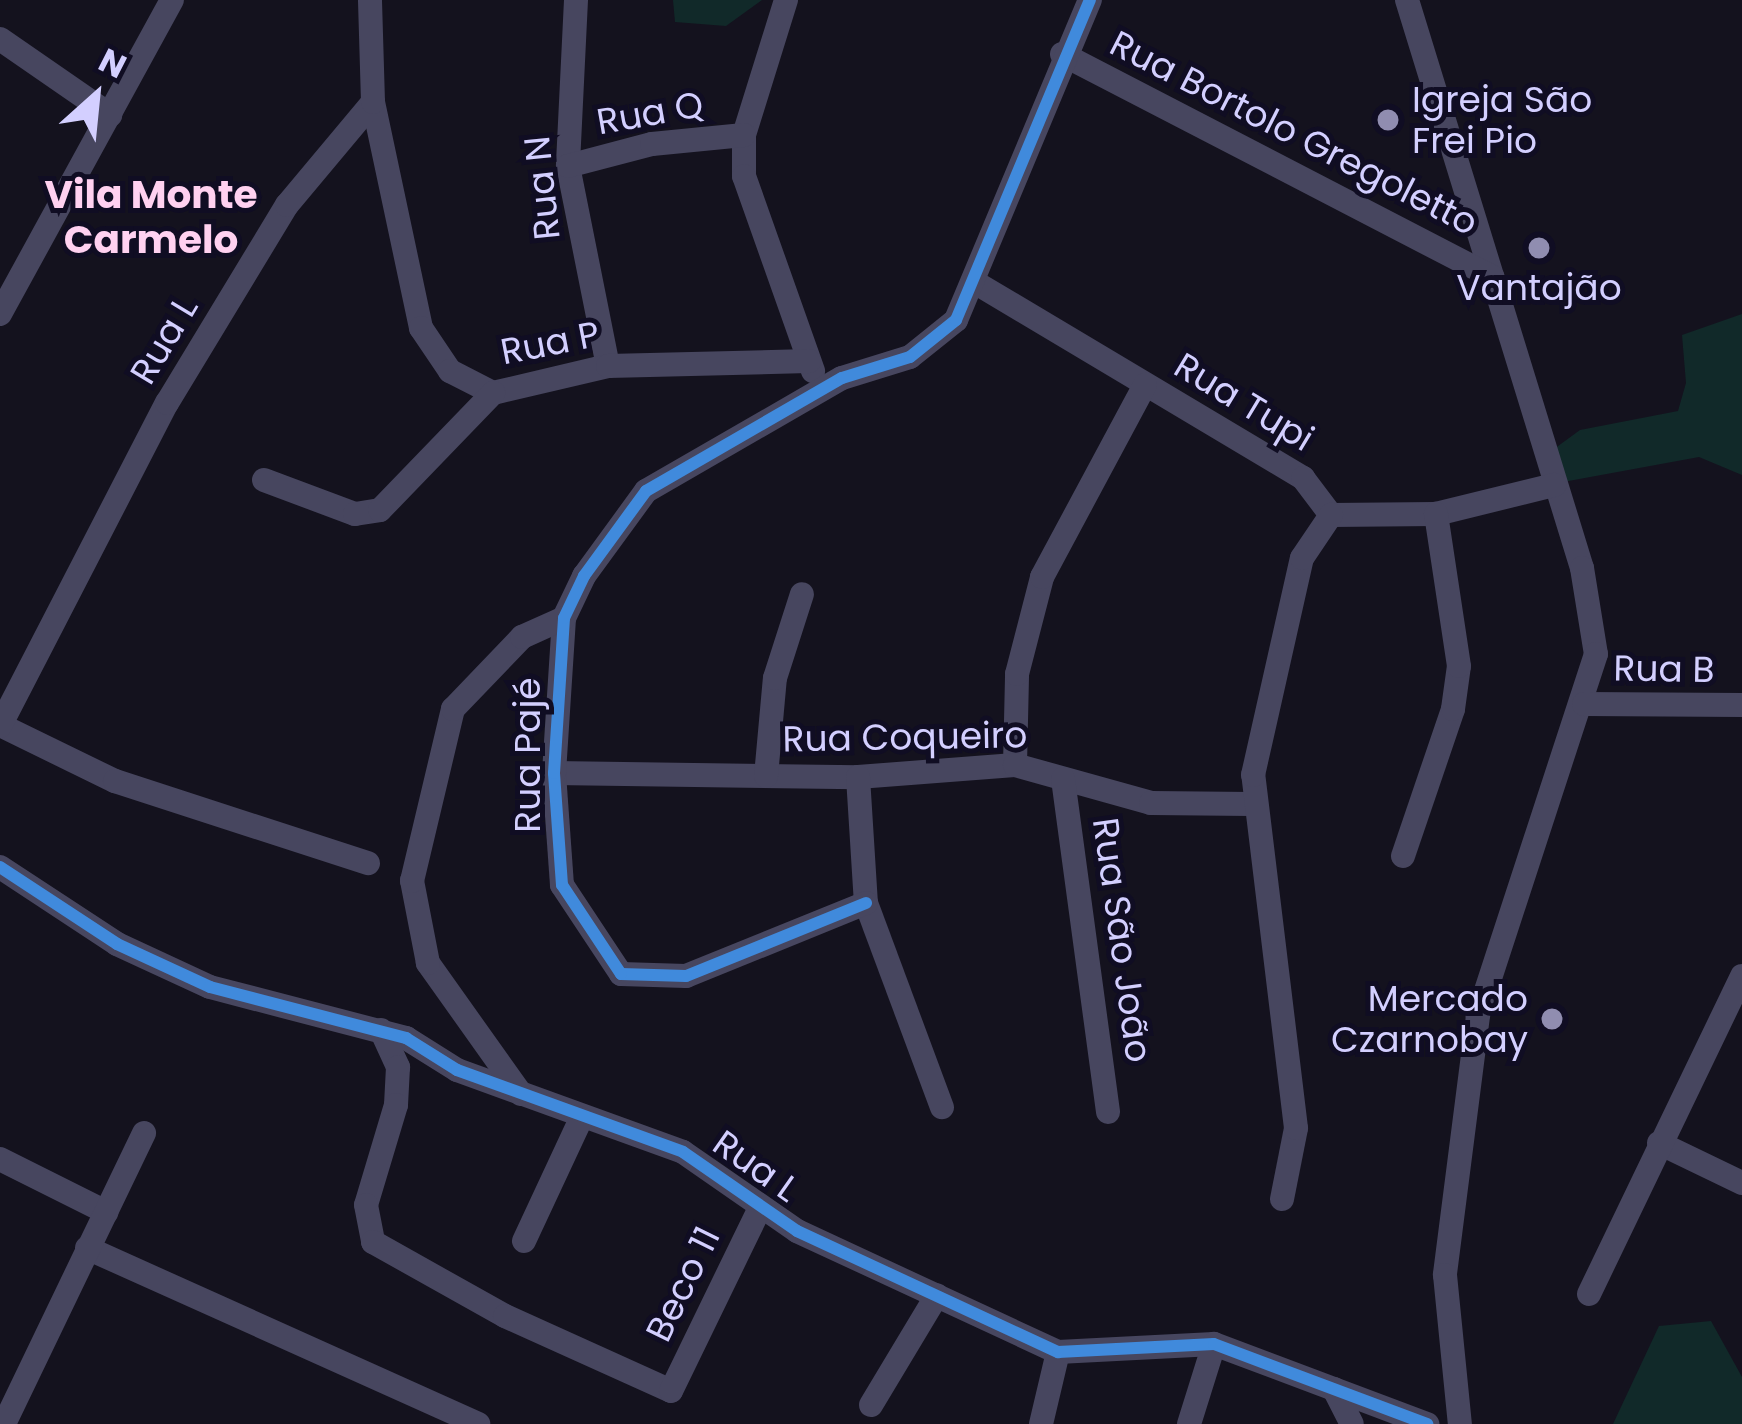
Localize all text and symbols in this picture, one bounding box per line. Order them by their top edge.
street label: Rua Bortolo Gregoletto [1103,21,1485,245]
north arrow [36,36,156,156]
text: N [91,37,134,90]
place label: Igreja São Frei Pio [1412,77,1592,162]
street label: Rua Q [593,82,707,144]
marker: Igreja São Frei Pio [1375,107,1401,133]
street label: Rua N [515,134,569,242]
district label: Vila Monte Carmelo [44,173,258,264]
marker: Vantajão [1526,235,1552,261]
place label: Vantajão [1456,266,1622,310]
street label: Rua L [121,288,207,392]
street label: Rua P [497,312,603,374]
street label: Rua Tupi [1167,344,1321,460]
street label: Rua B [1613,647,1715,691]
street label: Rua Pajé [506,677,550,833]
street label: Rua Coqueiro [782,713,1028,761]
street label: Rua São João [1083,815,1161,1065]
place label: Mercado Czarnobay [1331,976,1528,1061]
marker: Mercado Czarnobay [1539,1006,1565,1032]
street label: Rua L [705,1121,807,1211]
street label: Beco 11 [637,1220,729,1348]

